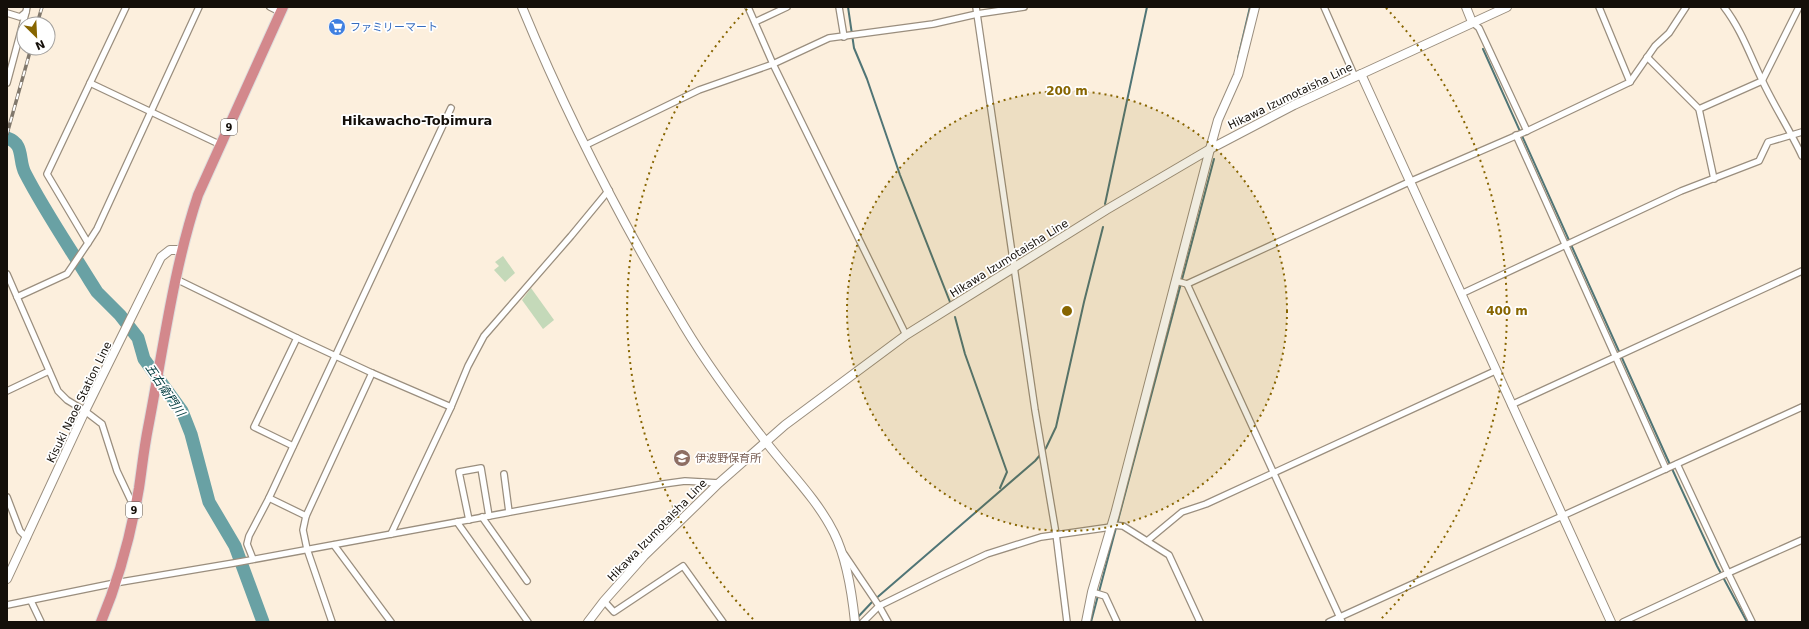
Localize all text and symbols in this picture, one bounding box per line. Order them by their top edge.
north arrow [16,16,56,56]
supermarket icon: ファミリーマート [327,17,347,37]
place label: ファミリーマート [350,21,438,34]
text: N [33,37,47,52]
street label: Hikawa Izumotaisha Line [1226,61,1355,132]
text: 200 m [1046,84,1088,98]
district label: Hikawacho-Tobimura [342,113,492,128]
road number: 9 [221,119,237,135]
street label: Hikawa Izumotaisha Line [948,217,1071,300]
centre of rings [1060,304,1074,318]
text: 400 m [1486,304,1528,318]
street label: Kisuki Naoe Station Line [44,339,115,465]
water label: 五右衛門川 [142,361,189,420]
school or university icon: 伊波野保育所 [672,448,692,468]
place label: 伊波野保育所 [695,452,762,465]
street label: Hikawa Izumotaisha Line [605,476,710,584]
road number: 9 [126,502,142,518]

